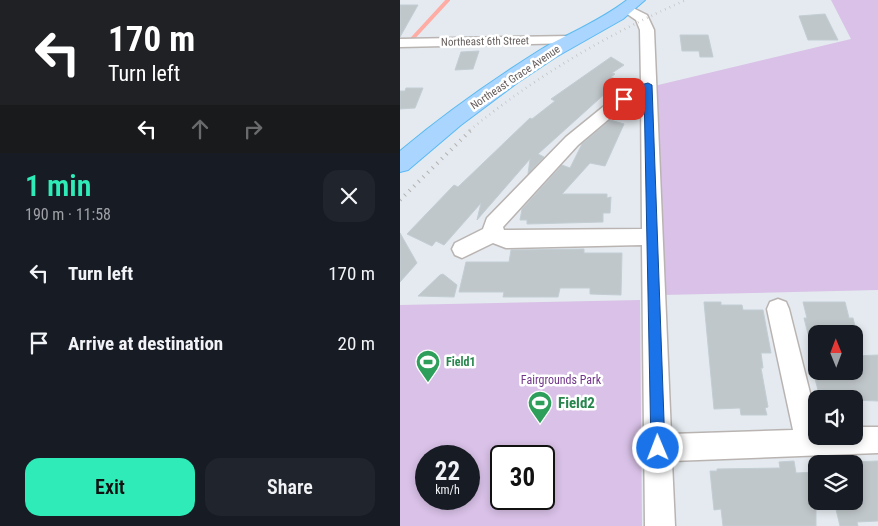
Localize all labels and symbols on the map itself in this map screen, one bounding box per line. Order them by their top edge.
street label: Northeast 6th Street [441,34,529,49]
street label: Northeast Grace Avenue [468,43,562,112]
pin [603,78,645,120]
north arrow [808,325,862,380]
sports icon: Field1 [415,349,441,383]
place label: Field1 [446,355,476,369]
park label: Fairgrounds Park [521,373,602,387]
sports icon: Field2 [527,390,553,424]
place label: Field2 [558,394,595,412]
position arrow [631,421,683,473]
speed limit sign: 30 [490,445,555,510]

